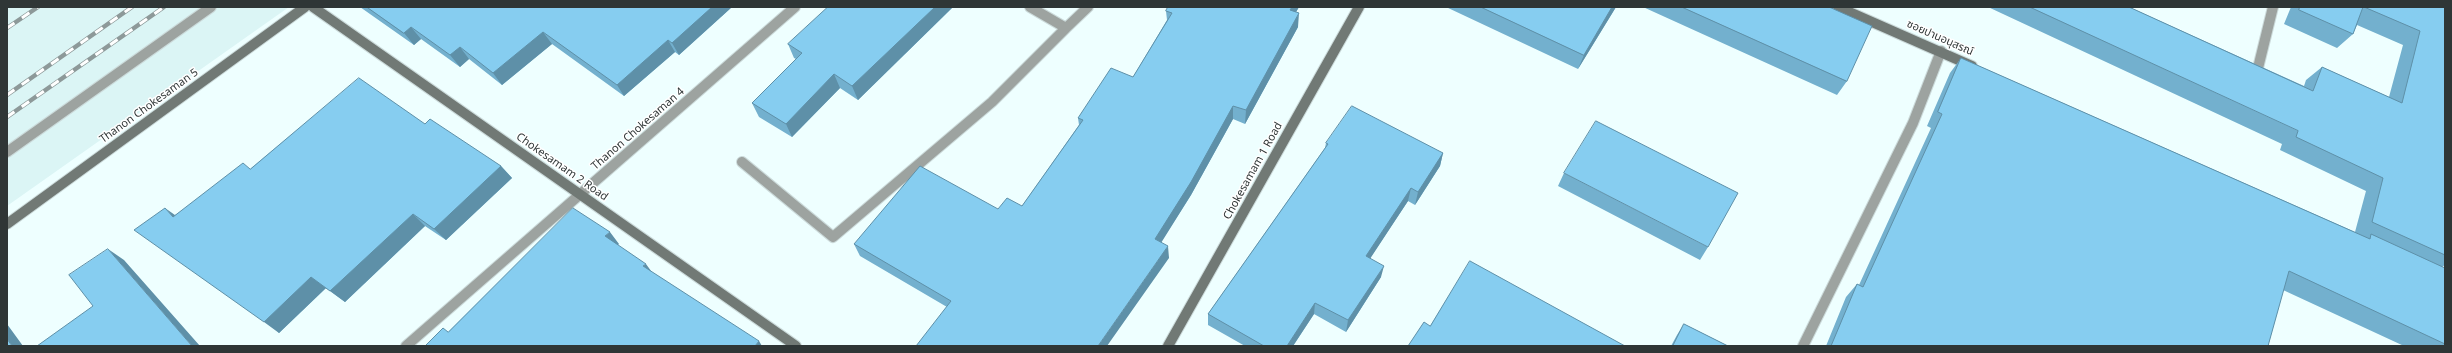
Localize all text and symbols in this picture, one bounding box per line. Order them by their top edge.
street label: ซอยปานอนุสรณ์ [1905,17,1975,59]
street label: Thanon Chokesaman 5 [97,66,201,146]
street label: Thanon Chokesaman 4 [589,85,687,173]
street label: Chokesamam 1 Road [1221,120,1285,222]
street label: Chokesamam 2 Road [514,130,610,204]

